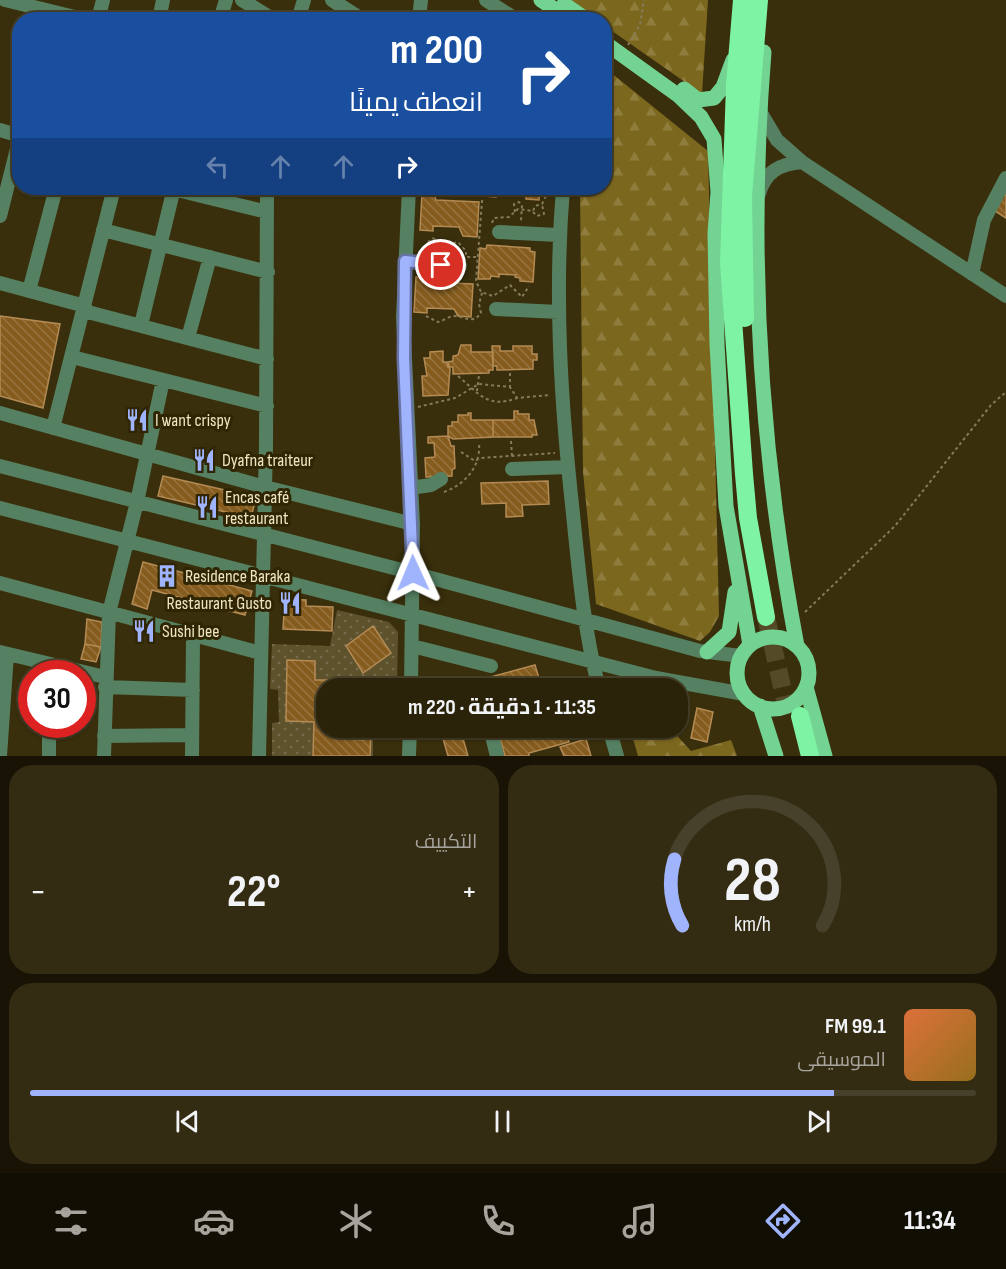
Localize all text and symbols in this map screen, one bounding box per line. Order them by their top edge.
text: 200 m [390,25,483,76]
icon: right [504,36,582,114]
text: انعطف يمينًا [349,87,483,119]
icon: left [201,150,234,183]
icon: ahead [264,150,297,183]
icon: ahead [327,150,360,183]
icon: right [390,150,423,183]
pin [415,239,466,290]
icon: arrive [424,248,457,281]
restaurant icon: I want crispy [124,407,150,433]
place label: I want crispy [155,410,231,431]
restaurant icon: Dyafna traiteur [191,447,217,473]
place label: Dyafna traiteur [222,450,313,471]
place label: Encas café restaurant [225,487,289,529]
restaurant icon: Encas café restaurant [194,494,220,520]
position arrow [381,541,445,605]
building icon: Residence Baraka [154,563,180,589]
place label: Residence Baraka [185,566,290,587]
restaurant icon: Restaurant Gusto [277,590,303,616]
place label: Restaurant Gusto [167,593,272,614]
restaurant icon: Sushi bee [131,618,157,644]
place label: Sushi bee [162,621,220,642]
speed limit sign: 30 [18,660,96,738]
text: 11:35 · 1 دقيقة · 220 m [408,694,596,721]
text: التكييف [415,830,478,854]
text: 28 [724,844,781,919]
text: 22° [227,865,281,920]
text: − [30,872,46,912]
text: + [461,872,477,912]
text: km/h [734,913,771,938]
text: 99.1 FM [825,1013,886,1040]
text: الموسيقى [797,1048,886,1072]
icon: previous [171,1105,204,1138]
icon: pause [486,1105,519,1138]
icon: next [802,1105,835,1138]
icon: filters [50,1200,92,1242]
icon: car [193,1200,235,1242]
icon: climate [335,1200,377,1242]
icon: phone [477,1200,519,1242]
icon: music [619,1200,661,1242]
icon: directions [762,1200,804,1242]
text: 11:34 [904,1205,956,1237]

